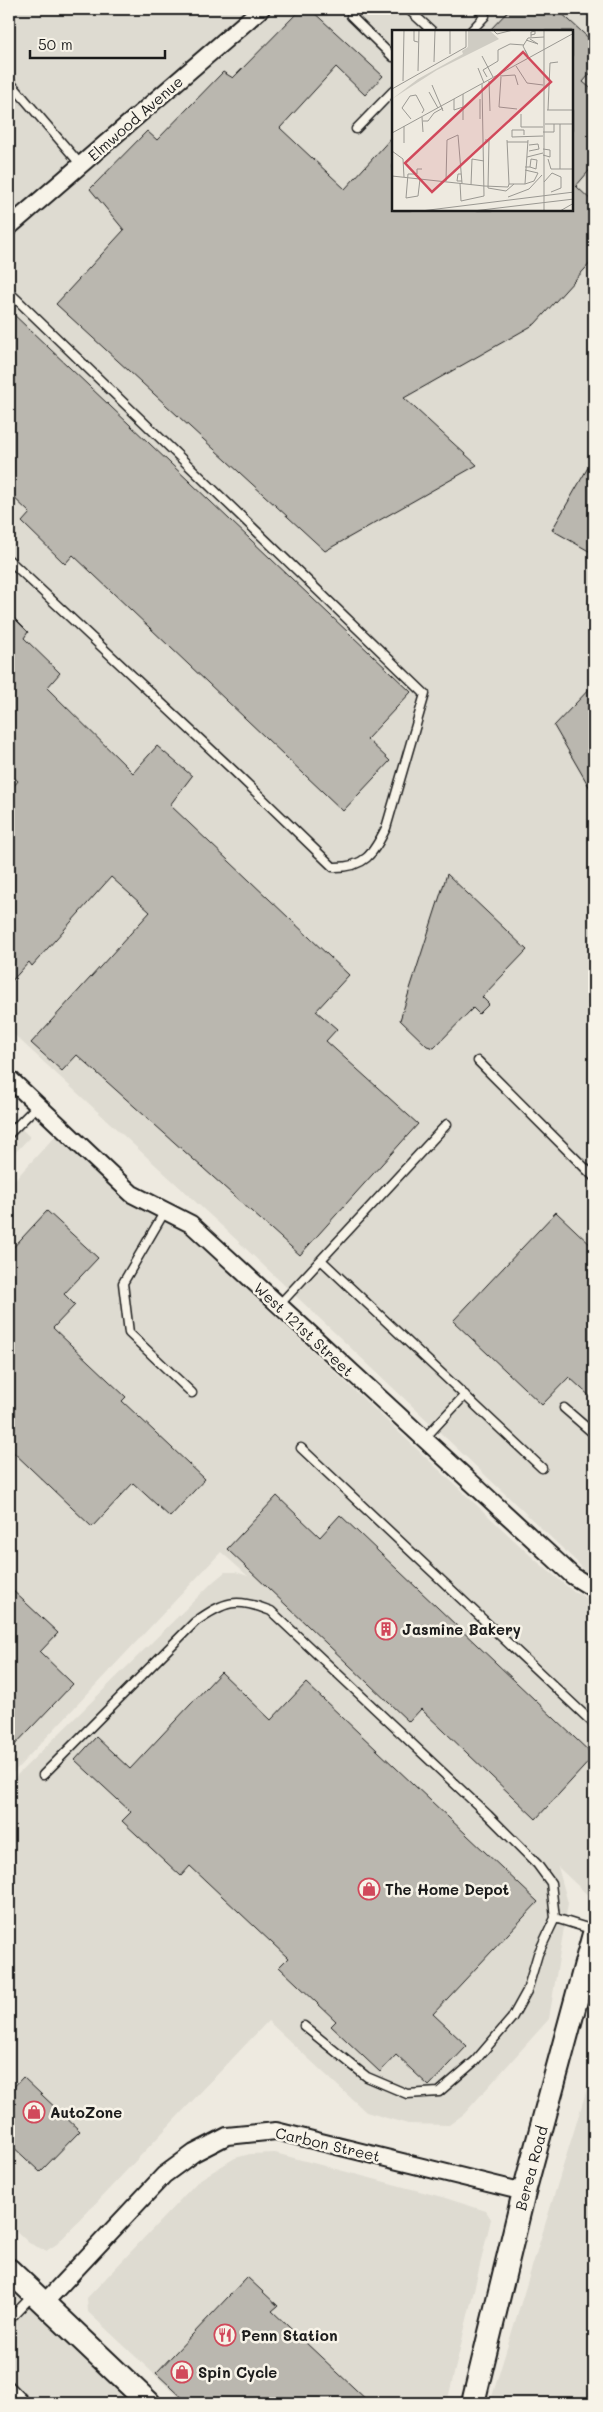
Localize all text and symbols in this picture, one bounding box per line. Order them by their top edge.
scale bar [30,28,165,60]
inset map [392,30,573,211]
text: 50 m [38,34,73,54]
street label: Elmwood Avenue [83,71,187,165]
street label: West 121st Street [250,1278,358,1380]
building icon: Jasmine Bakery [374,1617,398,1641]
place label: Jasmine Bakery [402,1619,521,1639]
shop icon: The Home Depot [357,1877,381,1901]
place label: The Home Depot [385,1879,510,1899]
shop icon: AutoZone [22,2100,46,2124]
place label: AutoZone [50,2102,122,2122]
street label: Carbon Street [274,2122,382,2166]
street label: Berea Road [510,2123,552,2213]
restaurant icon: Penn Station [213,2323,237,2347]
place label: Penn Station [241,2325,338,2345]
shop icon: Spin Cycle [170,2360,194,2384]
place label: Spin Cycle [198,2362,277,2382]

